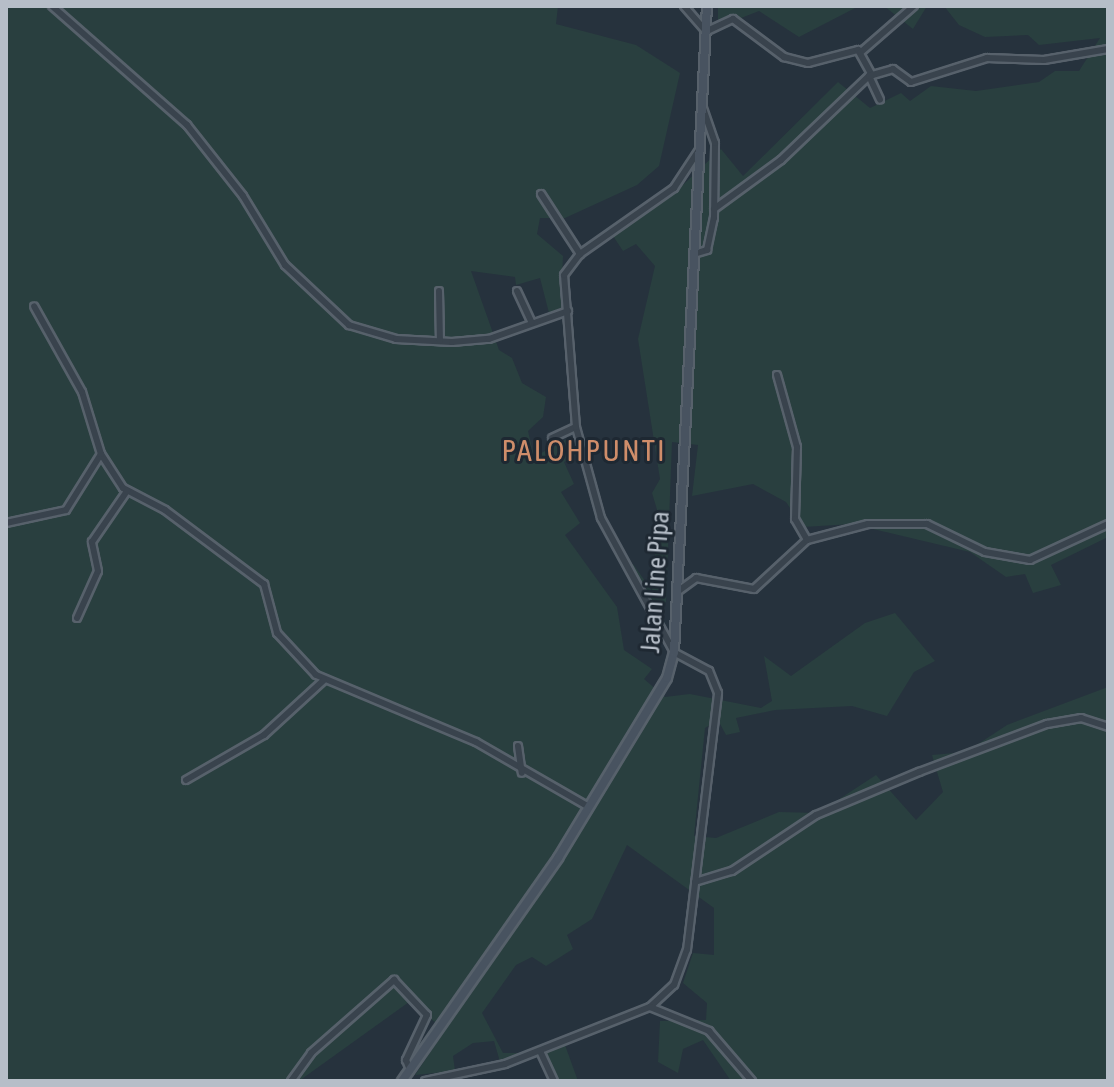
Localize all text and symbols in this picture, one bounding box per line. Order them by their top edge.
district label: PALOHPUNTI [501,432,667,468]
street label: Jalan Line Pipa [635,510,677,654]

